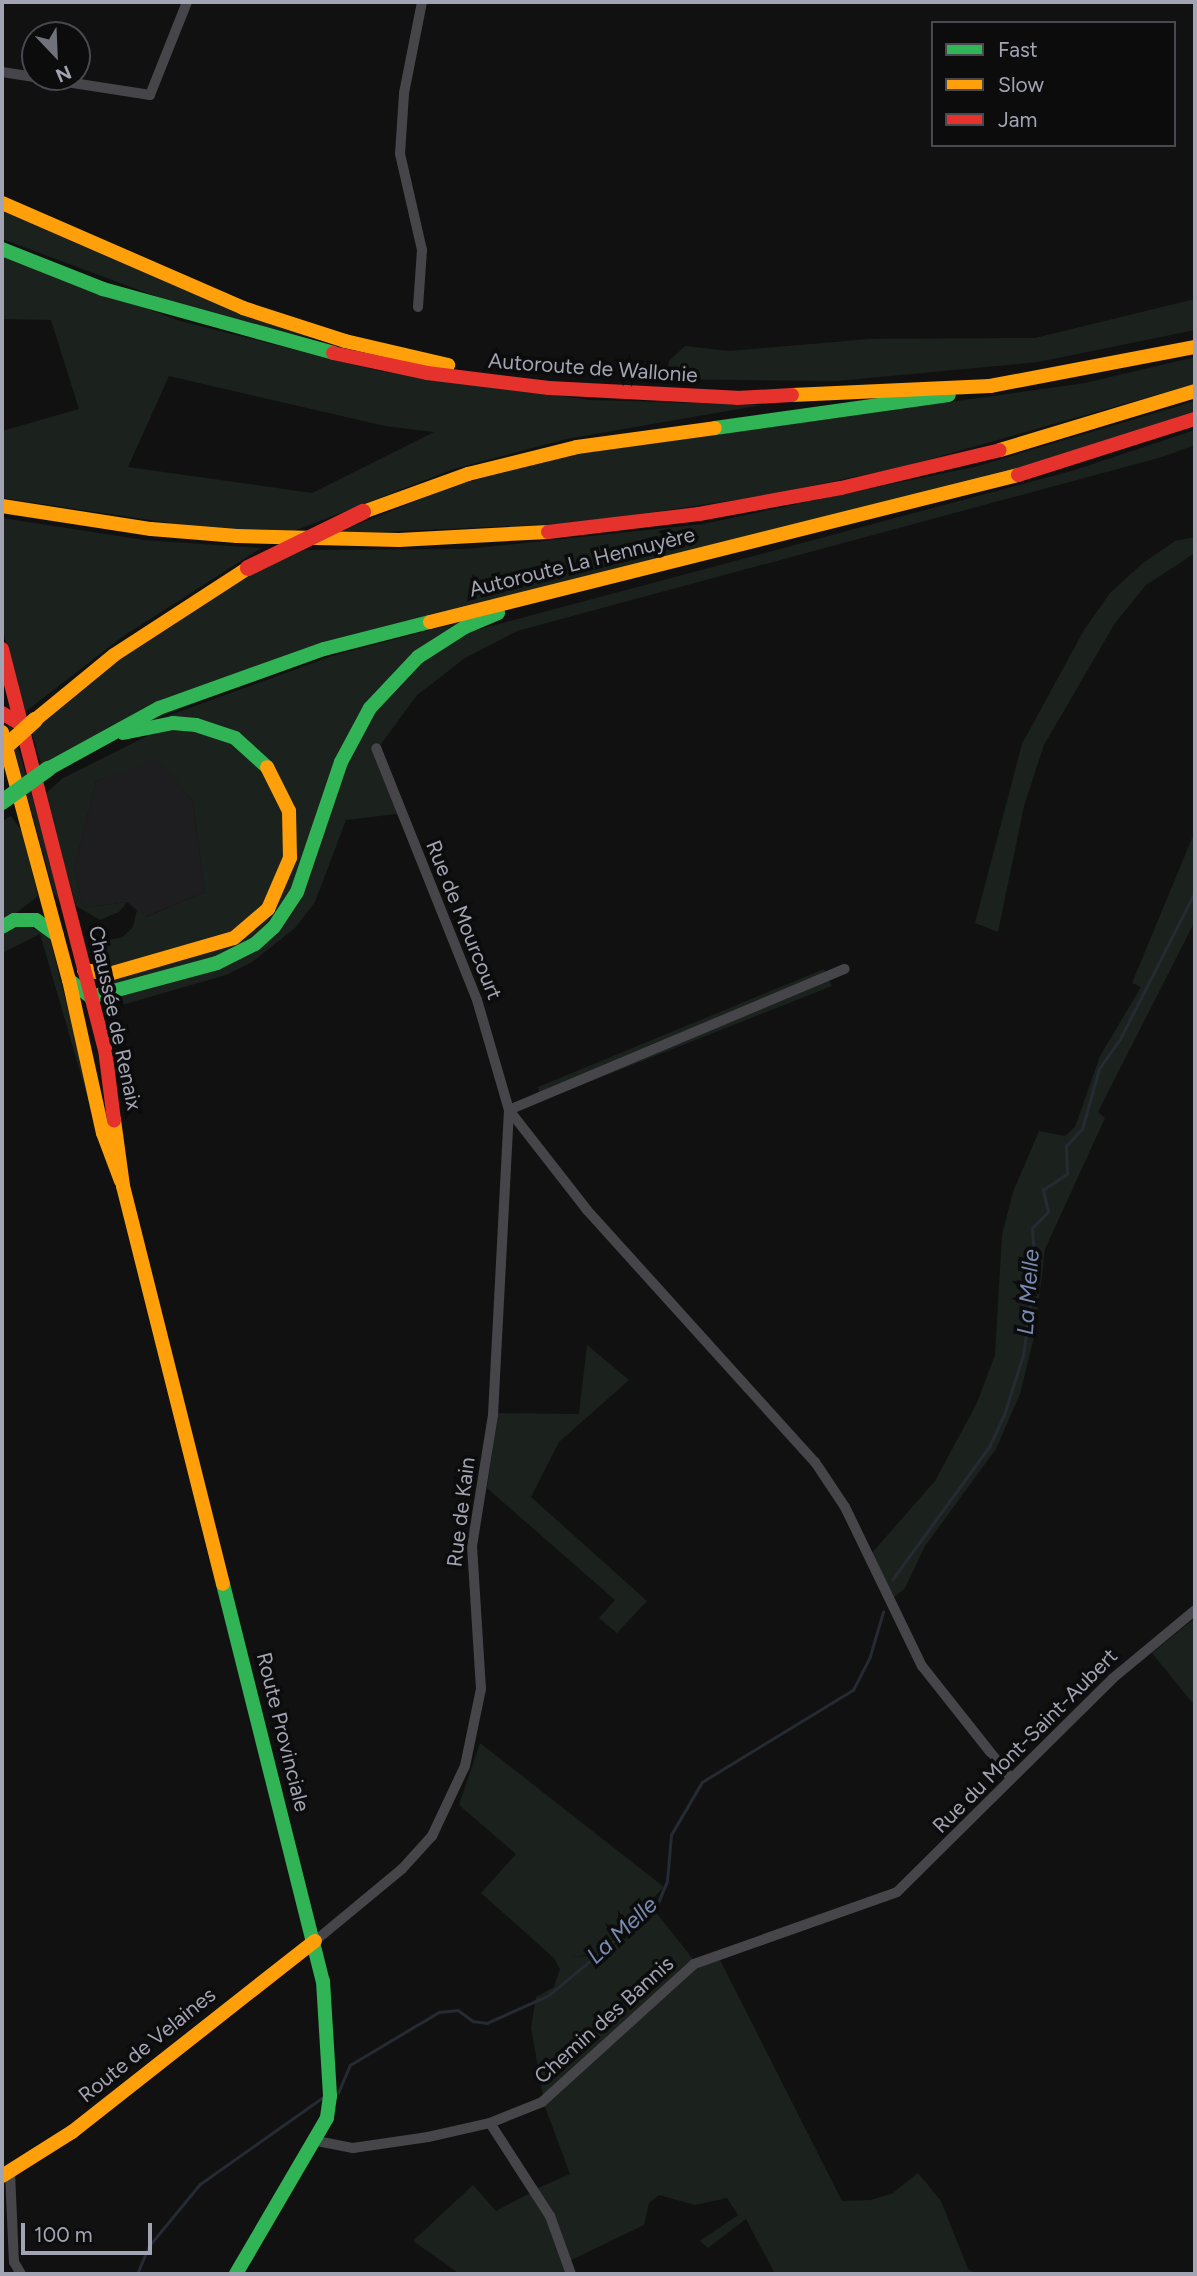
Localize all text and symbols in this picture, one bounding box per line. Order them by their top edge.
north arrow [21,21,91,91]
legend [931,21,1176,147]
text: Fast [998,37,1038,62]
text: N [52,60,75,87]
text: Slow [998,72,1044,97]
text: Jam [998,107,1037,132]
street label: Autoroute de Wallonie [487,348,699,388]
street label: Autoroute La Hennuyère [467,522,697,602]
street label: Rue de Mourcourt [421,837,507,1003]
street label: Chaussée de Renaix [83,924,147,1112]
water label: La Melle [1011,1248,1045,1336]
street label: Rue de Kain [442,1456,480,1568]
street label: Rue du Mont-Saint-Aubert [927,1643,1123,1839]
street label: Route Provinciale [251,1650,315,1814]
water label: La Melle [581,1891,663,1969]
street label: Chemin des Bannis [529,1951,679,2089]
street label: Route de Velaines [73,1982,221,2108]
scale bar [24,2210,156,2254]
text: 100 m [34,2222,93,2247]

